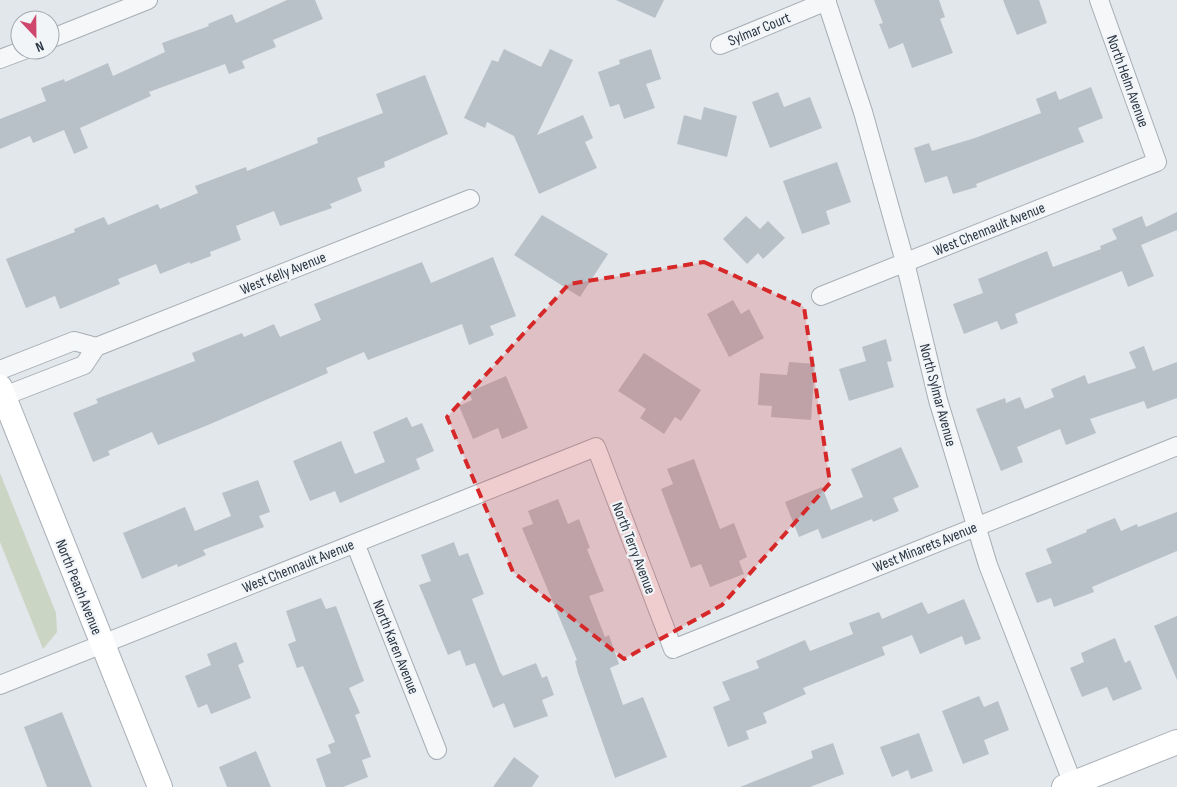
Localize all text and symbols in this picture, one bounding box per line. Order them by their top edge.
street label: Sylmar Court [725,8,794,51]
north arrow [10,10,60,60]
street label: North Helm Avenue [1102,32,1153,130]
text: N [33,37,46,56]
street label: West Chennault Avenue [930,198,1048,261]
street label: West Kelly Avenue [237,248,329,299]
street label: North Sylmar Avenue [915,342,960,449]
street label: North Terry Avenue [607,500,660,597]
street label: West Minarets Avenue [870,518,980,577]
street label: West Chennault Avenue [239,535,357,598]
street label: North Peach Avenue [51,537,106,638]
street label: North Karen Avenue [368,597,423,697]

